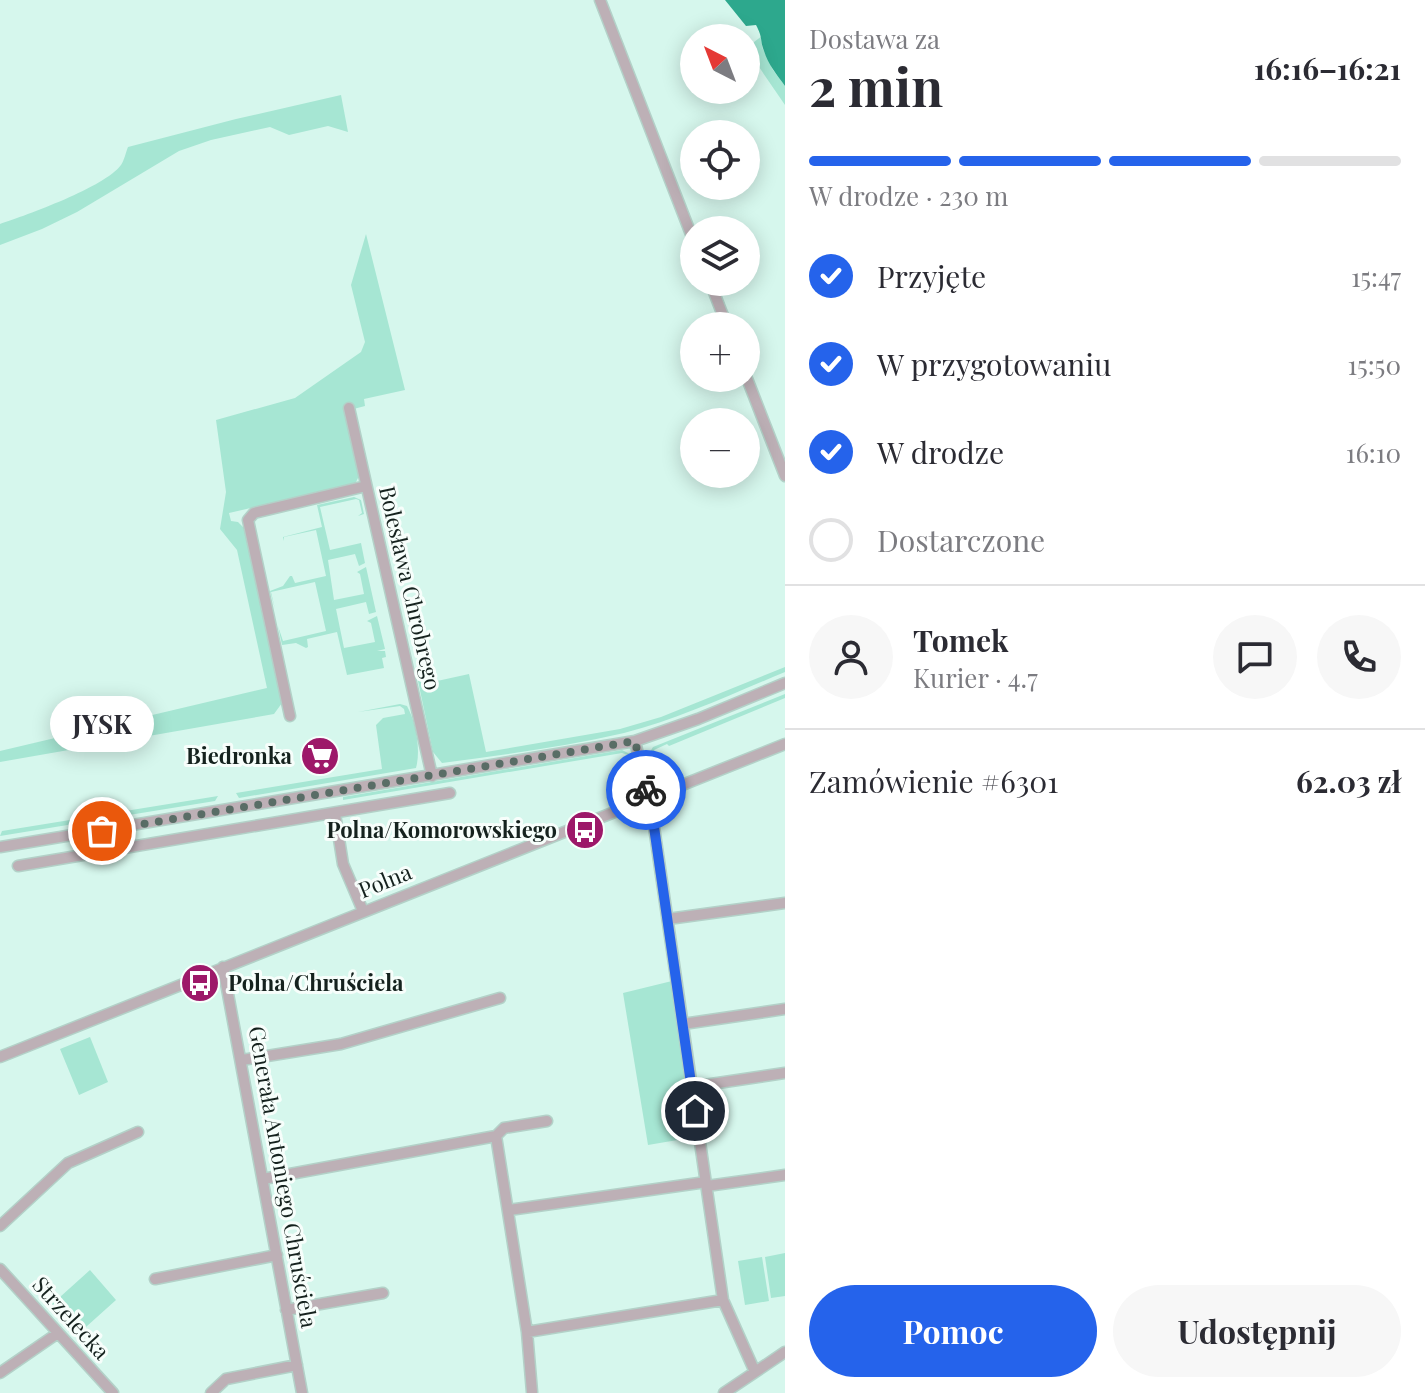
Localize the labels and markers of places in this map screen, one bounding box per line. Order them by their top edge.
callout: JYSK [50,695,154,751]
supermarket icon: Biedronka [299,735,341,777]
place label: Biedronka [186,740,293,770]
pin [68,797,136,865]
bus stop icon: Polna/Komorowskiego [564,809,606,851]
place label: Polna/Komorowskiego [327,814,557,844]
bus stop icon: Polna/Chruściela [179,962,221,1004]
place label: Polna/Chruściela [228,967,404,997]
pin [661,1077,729,1145]

